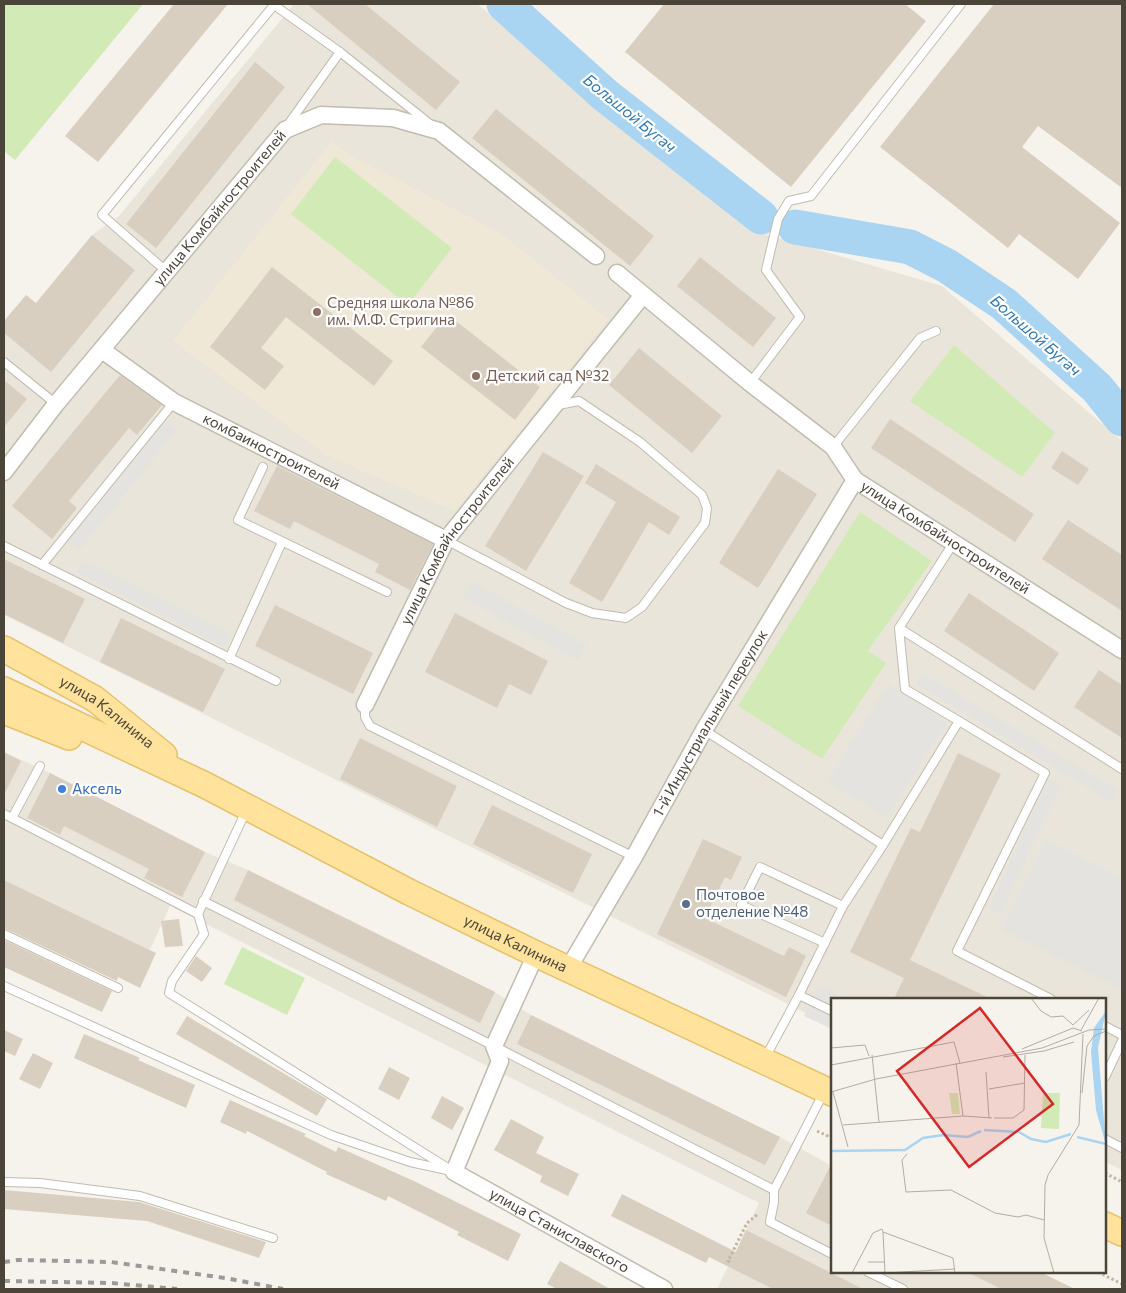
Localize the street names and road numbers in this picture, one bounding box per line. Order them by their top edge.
street label: улица Комбайностроителей [149,126,289,289]
street label: комбаиностроителей [200,408,343,493]
street label: улица Комбайностроителей [396,453,517,627]
street label: улица Комбайностроителей [858,476,1034,597]
street label: 1-й Индустриальный переулок [648,626,771,819]
street label: улица Калинина [57,671,158,751]
street label: улица Калинина [461,910,570,975]
street label: улица Станиславского [487,1184,633,1276]

